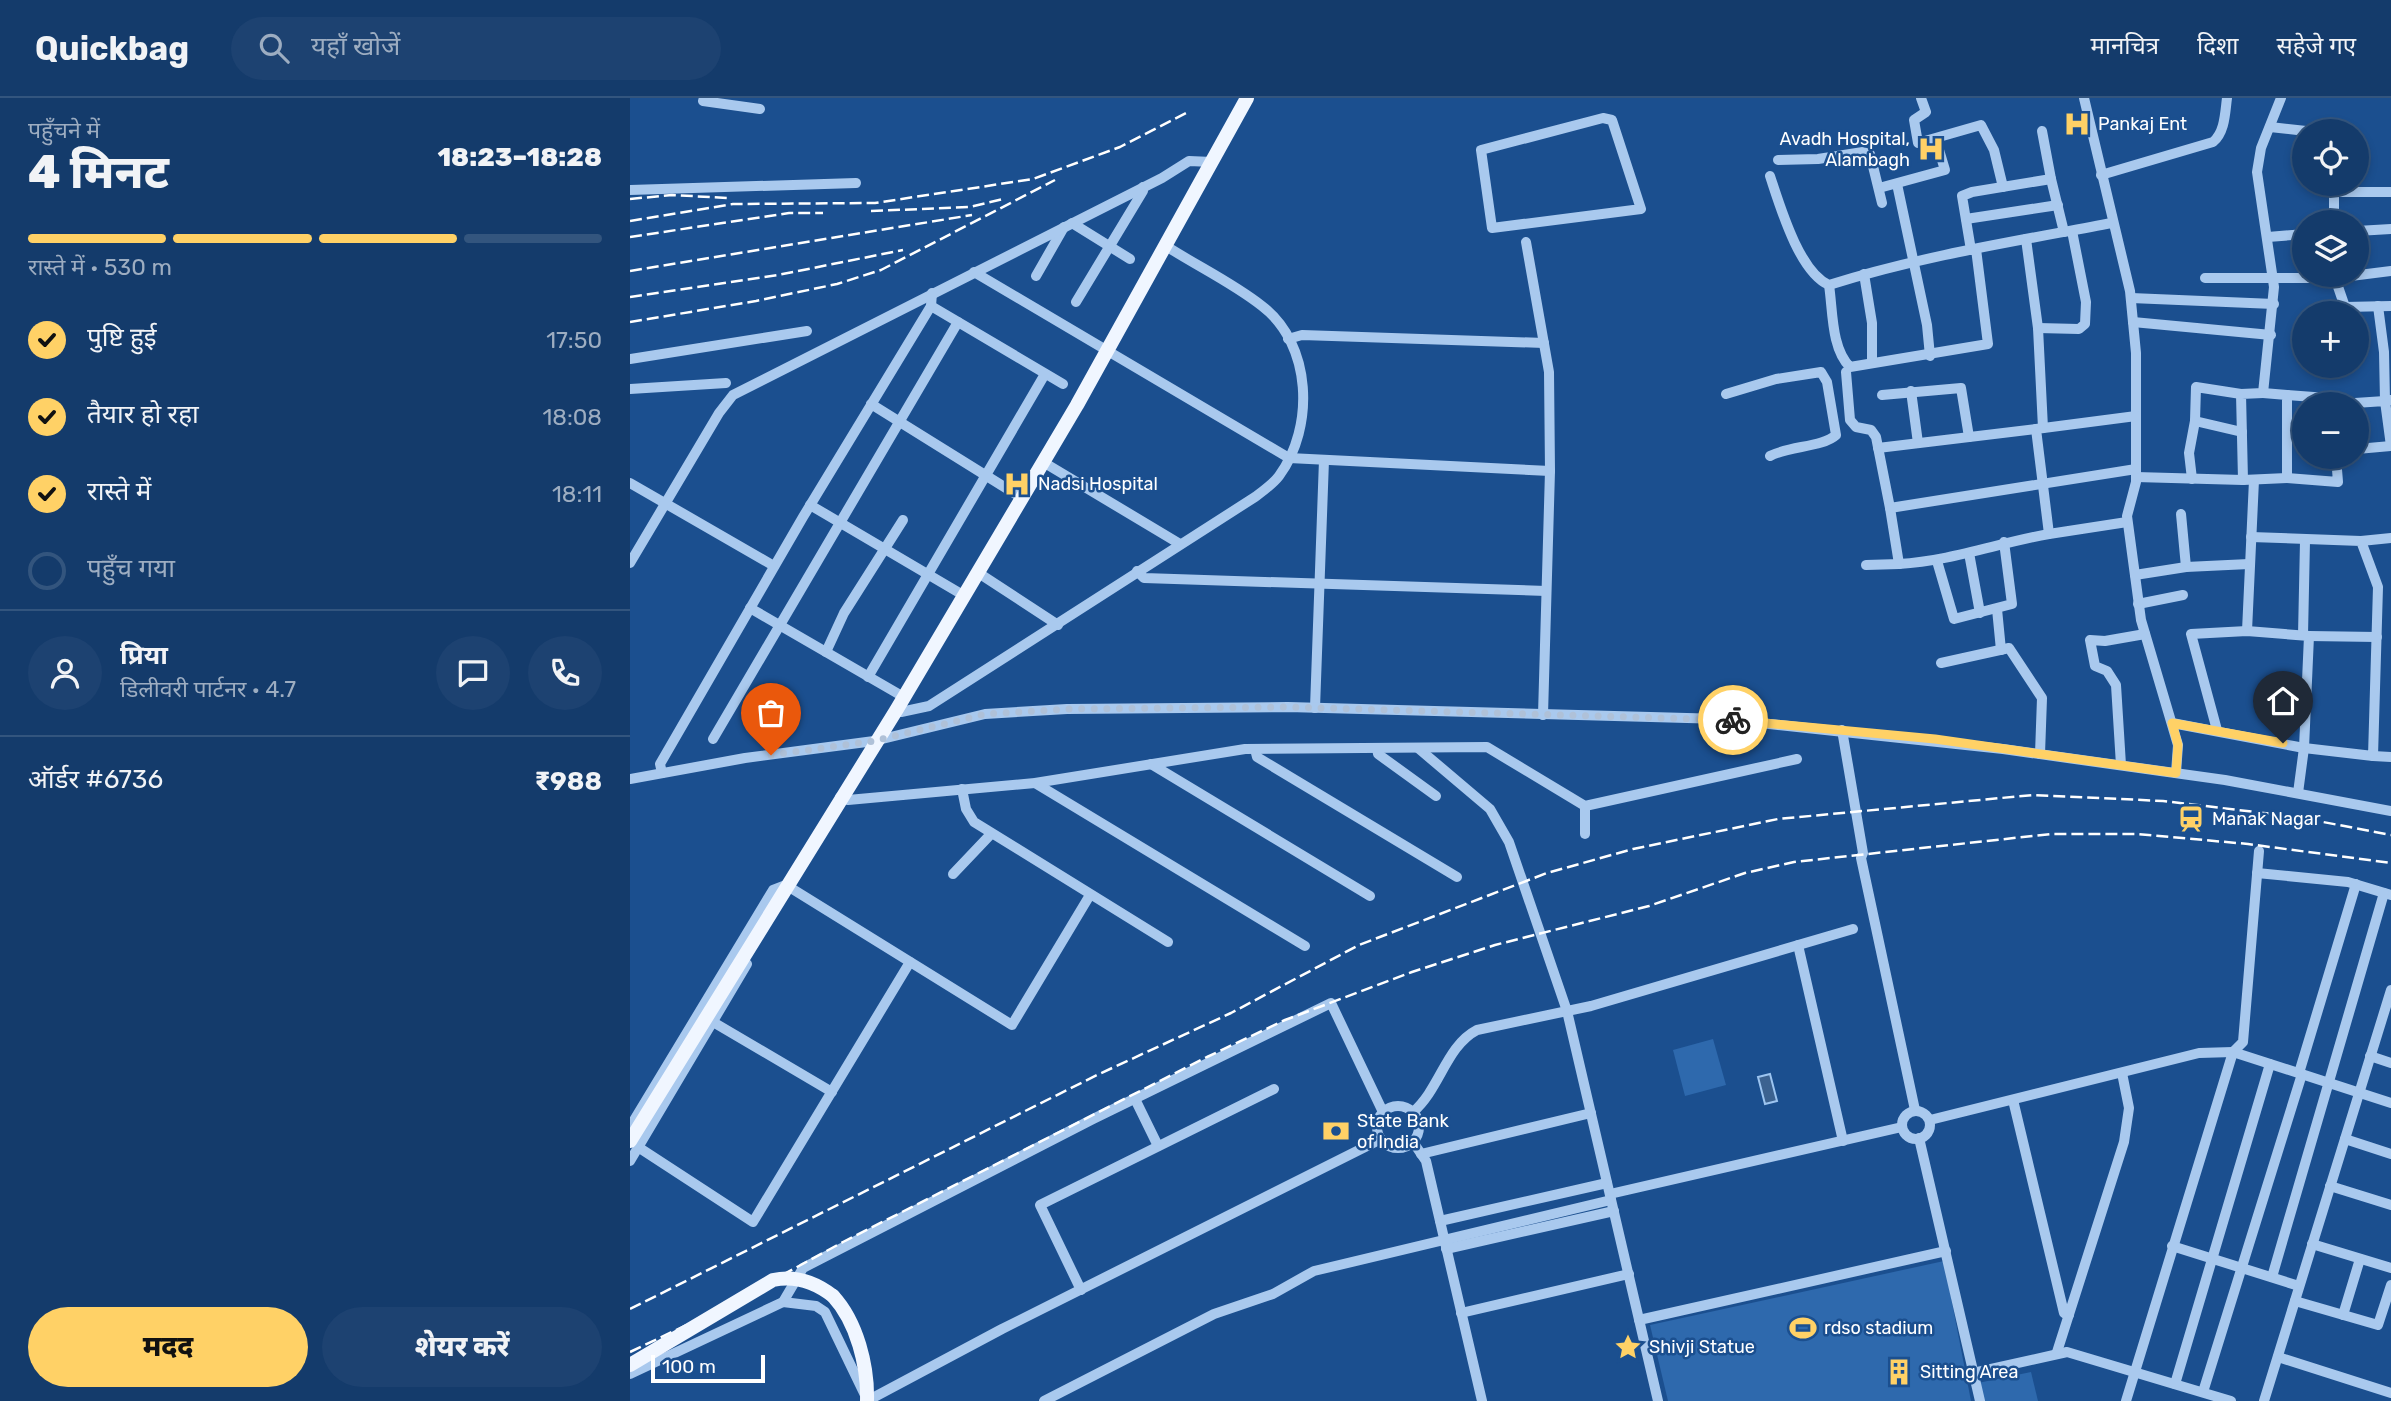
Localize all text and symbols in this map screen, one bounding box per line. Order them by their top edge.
search box [231,17,721,80]
text: Quickbag [35,29,189,68]
icon: search [255,29,293,67]
text: यहाँ खोजें [311,31,400,62]
text: मानचित्र [2090,32,2159,60]
text: दिशा [2197,32,2239,60]
text: सहेजे गए [2277,32,2356,60]
hospital icon: Pankaj Ent [2062,109,2092,139]
place label: Pankaj Ent [2098,113,2187,135]
text: पहुँचने में [28,116,100,144]
map controls [2292,119,2369,469]
button: locate [2292,119,2369,196]
place label: Avadh Hospital, Alambagh [1780,128,1910,171]
hospital icon: Avadh Hospital, Alambagh [1916,134,1946,164]
text: 18:23–18:28 [437,142,602,173]
text: 4 मिनट [28,145,169,200]
button: layers [2292,210,2369,287]
text: रास्ते में · 530 m [28,253,172,281]
button: + [2292,301,2369,378]
icon: check [28,321,66,359]
text: पुष्टि हुई [87,322,157,353]
text: 17:50 [546,326,602,354]
button: − [2292,392,2369,469]
icon: check [28,398,66,436]
text: तैयार हो रहा [87,399,199,430]
text: 18:08 [542,403,602,431]
hospital icon: Nadsi Hospital [1002,469,1032,499]
place label: Nadsi Hospital [1038,473,1158,495]
icon: check [28,475,66,513]
text: रास्ते में [87,476,151,507]
text: 18:11 [552,480,602,508]
text: पहुँच गया [87,553,175,584]
button: person [28,636,102,710]
button: chat [436,636,510,710]
button: phone [528,636,602,710]
text: प्रिया [120,640,168,671]
pin [2253,671,2313,743]
text: डिलीवरी पार्टनर · 4.7 [120,675,296,703]
icon: home [2264,682,2302,720]
pin [741,683,801,755]
courier [1698,685,1768,755]
icon: bag [752,694,790,732]
icon: bike [1714,701,1752,739]
text: ऑर्डर #6736 [28,764,163,795]
text: ₹988 [535,766,602,797]
station icon: Manak Nagar [2176,804,2206,834]
place label: Manak Nagar [2212,808,2321,830]
place label: State Bank of India [1357,1110,1449,1153]
bank icon: State Bank of India [1321,1116,1351,1146]
button: मदद [28,1307,308,1387]
button: शेयर करें [322,1307,602,1387]
sports icon: rdso stadium [1788,1313,1818,1343]
place label: rdso stadium [1824,1317,1933,1339]
place icon: Shivji Statue [1613,1332,1643,1362]
place label: Shivji Statue [1649,1336,1755,1358]
scale bar [651,1352,765,1384]
text: 100 m [662,1355,716,1378]
building icon: Sitting Area [1884,1357,1914,1387]
place label: Sitting Area [1920,1361,2018,1383]

